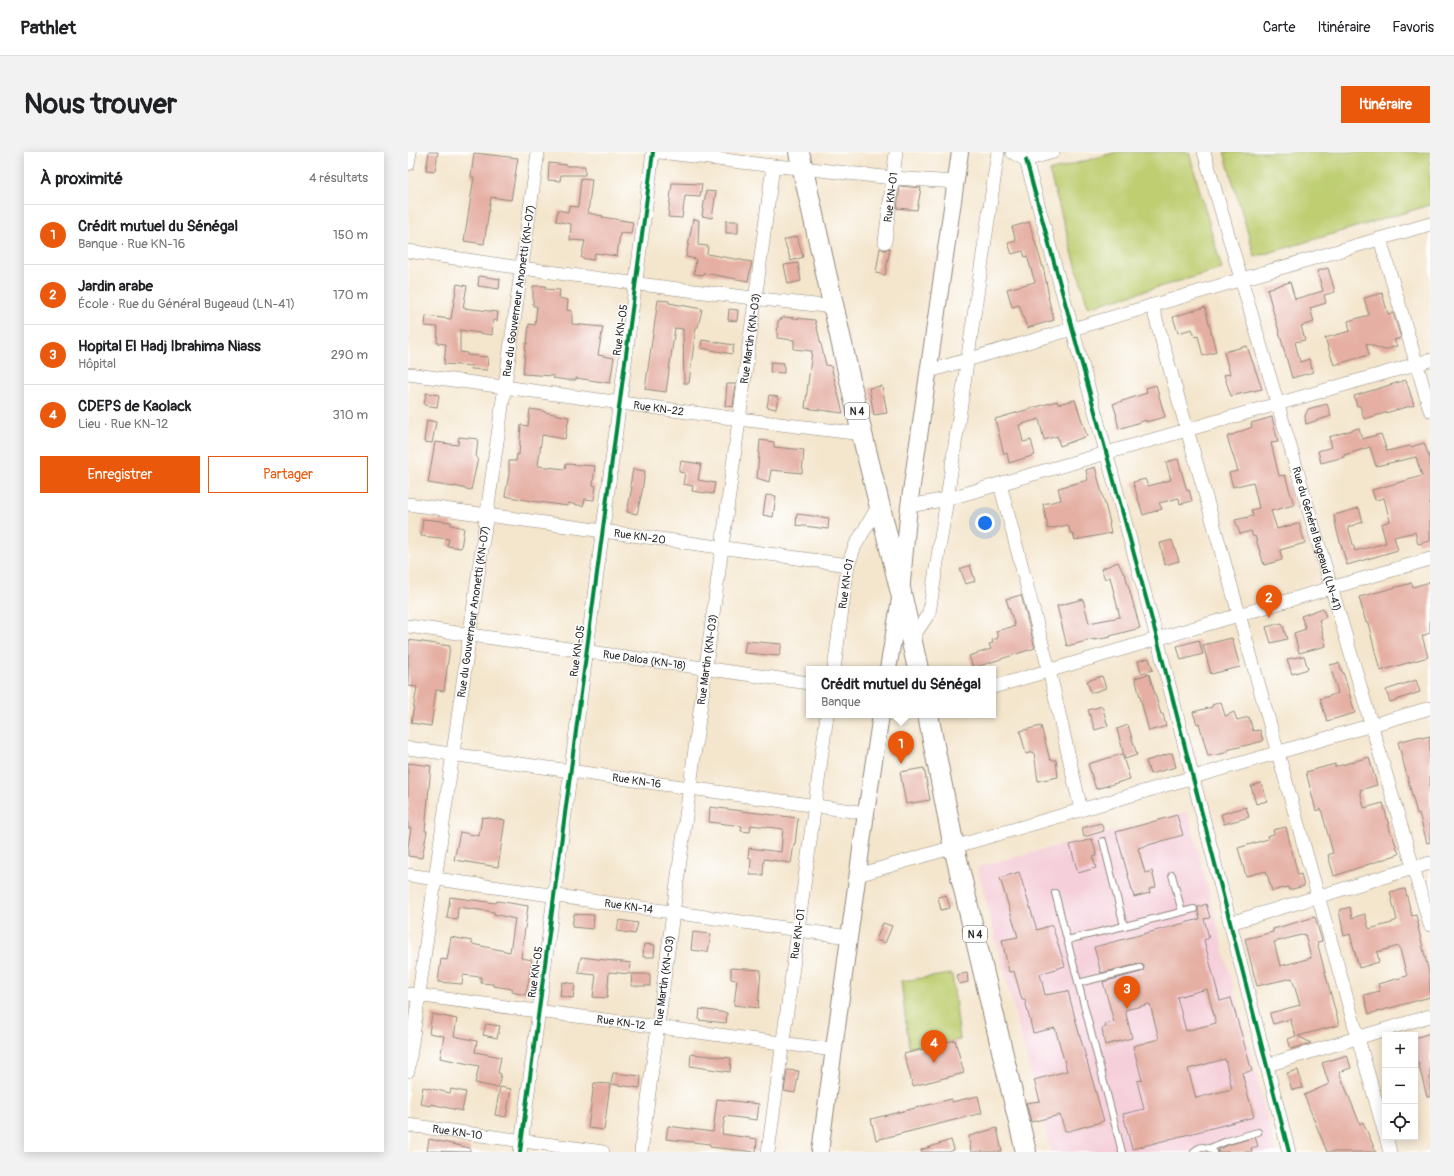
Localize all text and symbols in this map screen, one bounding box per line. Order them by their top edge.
text: Pathlet [20,16,76,40]
text: Carte [1263,19,1295,36]
text: Itinéraire [1317,19,1370,36]
text: Favoris [1392,19,1434,36]
button: Itinéraire [1341,86,1430,123]
text: Nous trouver [24,87,177,122]
text: À proximité [40,168,123,189]
text: 4 résultats [309,170,368,186]
street label: Rue KN-01 [881,172,900,223]
street label: Rue du Gouverneur Anonetti (KN-07) [500,204,537,378]
text: Crédit mutuel du Sénégal [78,217,238,236]
text: 1 [50,227,56,243]
text: 150 m [333,227,368,243]
text: Banque · Rue KN-16 [78,236,185,252]
text: Jardin arabe [78,277,153,296]
text: 2 [49,287,57,303]
text: 170 m [333,287,368,303]
street label: Rue Martin (KN-03) [738,292,763,385]
text: École · Rue du Général Bugeaud (LN-41) [78,296,295,312]
street label: Rue KN-05 [610,303,631,357]
text: Hopital El Hadj Ibrahima Niass [78,337,261,356]
text: 3 [49,347,57,363]
text: 290 m [331,347,368,363]
text: Hôpital [78,356,116,372]
text: CDEPS de Kaolack [78,397,191,416]
street label: Rue KN-22 [633,399,685,418]
road number: N 4 [845,403,869,419]
text: 4 [49,407,57,423]
text: 310 m [332,407,368,423]
text: Lieu · Rue KN-12 [78,416,168,432]
button: Enregistrer [40,456,200,493]
button: Partager [208,456,368,493]
street label: Rue du Général Bugeaud (LN-41) [1289,465,1344,613]
your location [975,513,995,533]
street label: Rue du Gouverneur Anonetti (KN-07) [455,525,492,698]
street label: Rue KN-20 [613,527,666,547]
street label: Rue KN-01 [836,557,857,610]
pin: 2 [1256,585,1282,618]
street label: Rue Martin (KN-03) [695,613,720,706]
street label: Rue KN-05 [567,624,588,678]
street label: Rue Daloa (KN-18) [602,648,687,672]
popup [806,666,996,718]
text: Crédit mutuel du Sénégal [821,675,981,694]
text: Banque [821,694,860,710]
pin: 1 [888,731,914,764]
street label: Rue KN-16 [611,771,662,791]
street label: Rue KN-14 [603,897,655,916]
street label: Rue KN-01 [788,908,808,960]
road number: N 4 [963,926,987,942]
street label: Rue Martin (KN-03) [652,934,677,1027]
street label: Rue KN-05 [525,945,546,999]
pin: 3 [1114,976,1140,1009]
street label: Rue KN-12 [596,1013,646,1032]
pin: 4 [921,1030,947,1063]
map controls [1382,1032,1418,1140]
button: + [1382,1032,1418,1068]
button: − [1382,1068,1418,1104]
button: locate [1382,1104,1418,1140]
street label: Rue KN-10 [432,1122,483,1142]

